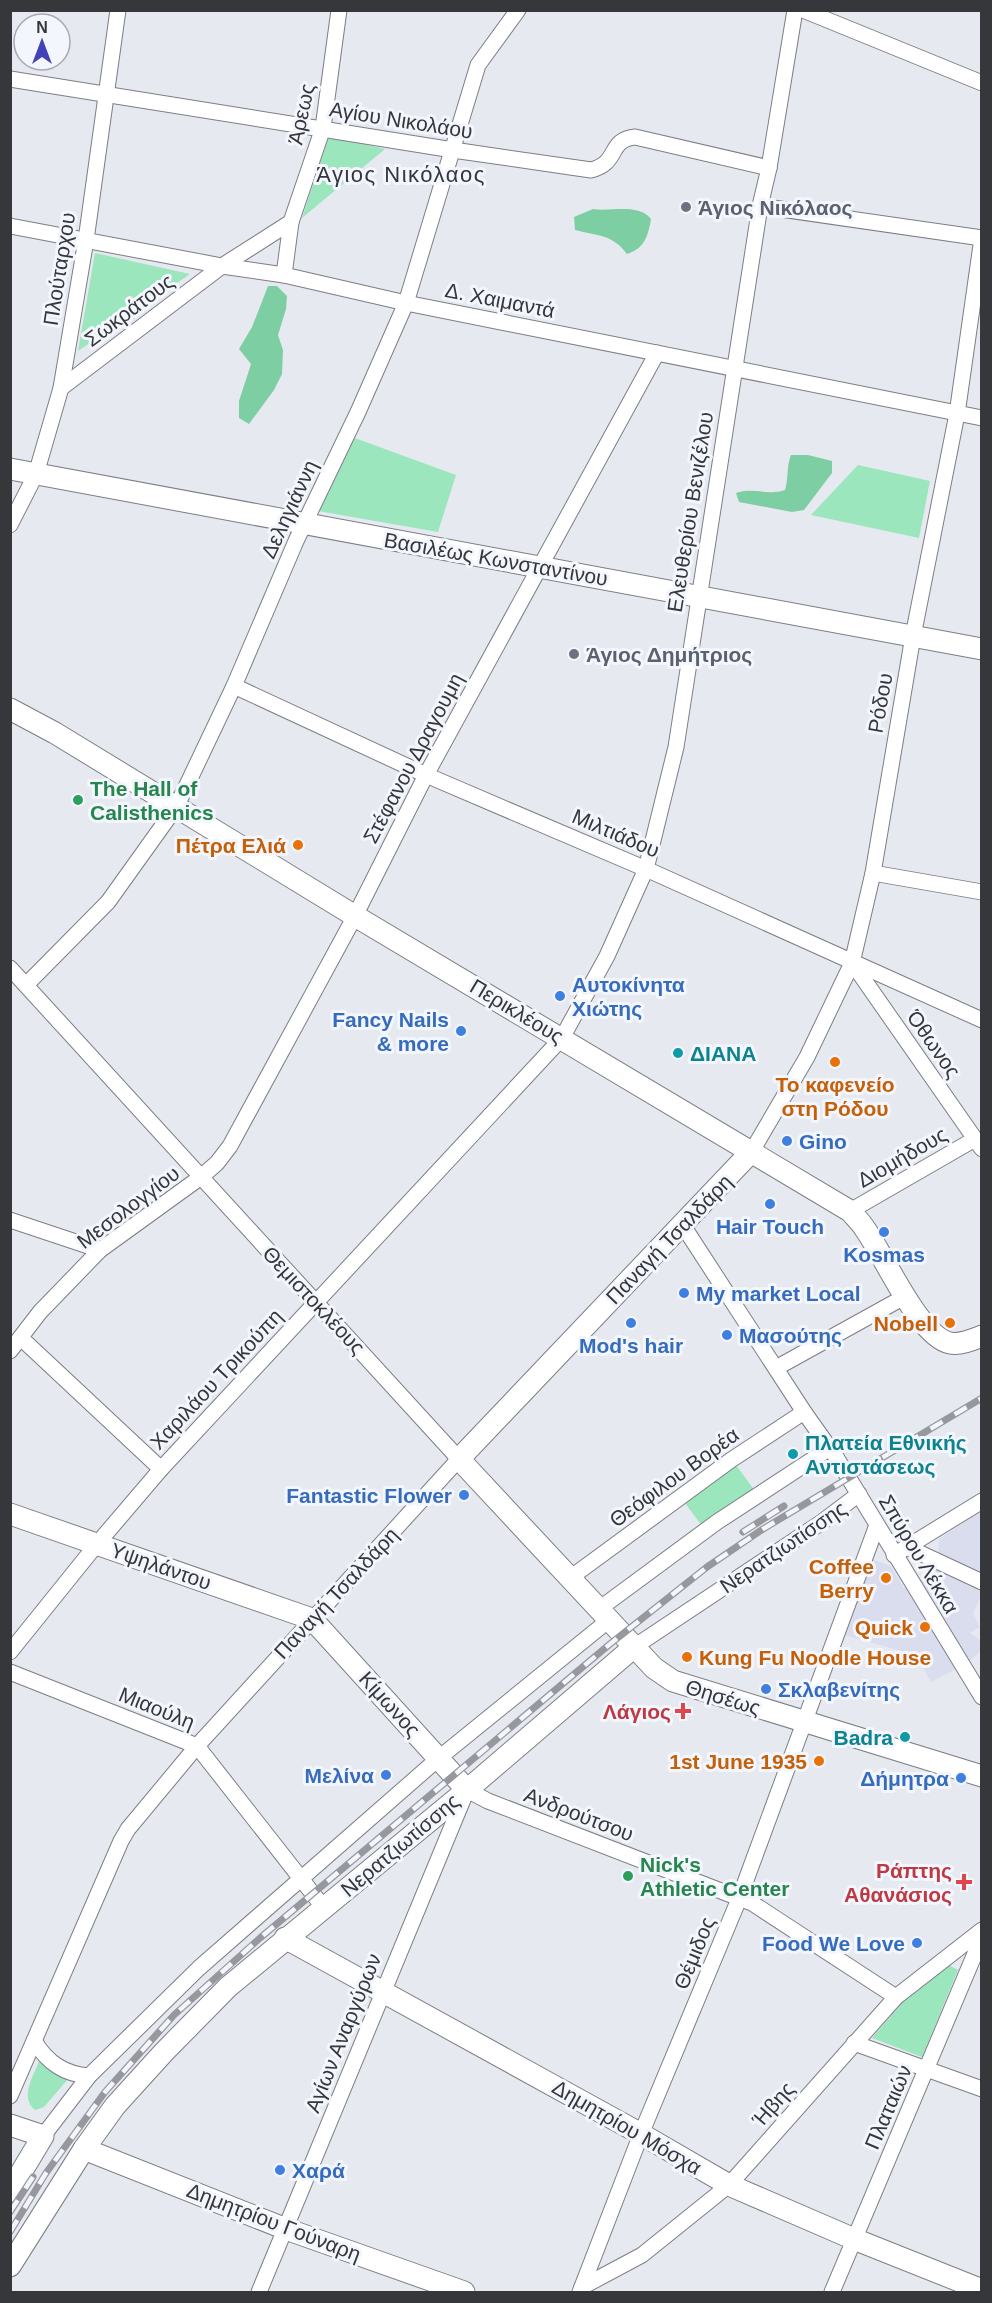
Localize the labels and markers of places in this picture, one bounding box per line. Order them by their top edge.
place label: Άγιος Νικόλαος [698,196,852,220]
marker: Άγιος Νικόλαος [679,200,693,214]
place label: Άγιος Δημήτριος [586,643,752,667]
marker: Άγιος Δημήτριος [567,647,581,661]
place label: The Hall of Calisthenics [90,777,214,824]
marker: The Hall of Calisthenics [71,793,85,807]
place label: Πέτρα Ελιά [176,834,286,857]
marker: Πέτρα Ελιά [291,838,305,852]
place label: Αυτοκίνητα Χιώτης [572,973,685,1021]
marker: Αυτοκίνητα Χιώτης [553,989,567,1003]
place label: Fancy Nails & more [332,1008,449,1055]
marker: Fancy Nails & more [454,1024,468,1038]
place label: ΔΙΑΝΑ [690,1042,756,1065]
marker: ΔΙΑΝΑ [671,1046,685,1060]
marker: Το καφενείο στη Ρόδου [828,1055,842,1069]
place label: Το καφενείο στη Ρόδου [775,1073,895,1120]
place label: Gino [799,1130,847,1153]
marker: Gino [780,1134,794,1148]
marker: Hair Touch [763,1197,777,1211]
place label: Hair Touch [716,1215,824,1238]
marker: Kosmas [877,1225,891,1239]
place label: Kosmas [843,1243,925,1266]
place label: My market Local [696,1282,861,1305]
marker: My market Local [677,1286,691,1300]
place label: Nobell [874,1312,938,1335]
marker: Mod's hair [624,1316,638,1330]
marker: Nobell [943,1316,957,1330]
place label: Μασούτης [739,1324,842,1348]
marker: Μασούτης [720,1328,734,1342]
place label: Mod's hair [579,1334,683,1357]
place label: Πλατεία Εθνικής Αντιστάσεως [805,1431,967,1479]
marker: Πλατεία Εθνικής Αντιστάσεως [786,1447,800,1461]
place label: Fantastic Flower [286,1484,452,1507]
marker: Fantastic Flower [457,1488,471,1502]
place label: Coffee Berry [809,1555,874,1602]
marker: Coffee Berry [879,1571,893,1585]
place label: Quick [855,1616,913,1639]
marker: Quick [918,1620,932,1634]
place label: Kung Fu Noodle House [699,1646,931,1669]
marker: Kung Fu Noodle House [680,1650,694,1664]
place label: Σκλαβενίτης [778,1678,900,1702]
marker: Σκλαβενίτης [759,1682,773,1696]
place label: Λάγιος [603,1700,671,1724]
marker: Λάγιος [676,1704,690,1718]
place label: Badra [833,1726,893,1749]
marker: Badra [898,1730,912,1744]
place label: 1st June 1935 [669,1750,807,1773]
marker: 1st June 1935 [812,1754,826,1768]
place label: Μελίνα [304,1764,374,1787]
place label: Δήμητρα [860,1767,949,1790]
marker: Μελίνα [379,1768,393,1782]
marker: Δήμητρα [954,1771,968,1785]
place label: Nick's Athletic Center [640,1853,789,1900]
place label: Ράπτης Αθανάσιος [844,1859,952,1907]
marker: Nick's Athletic Center [621,1869,635,1883]
marker: Ράπτης Αθανάσιος [957,1875,971,1889]
place label: Food We Love [762,1932,905,1955]
marker: Food We Love [910,1936,924,1950]
place label: Χαρά [292,2159,345,2182]
marker: Χαρά [273,2163,287,2177]

